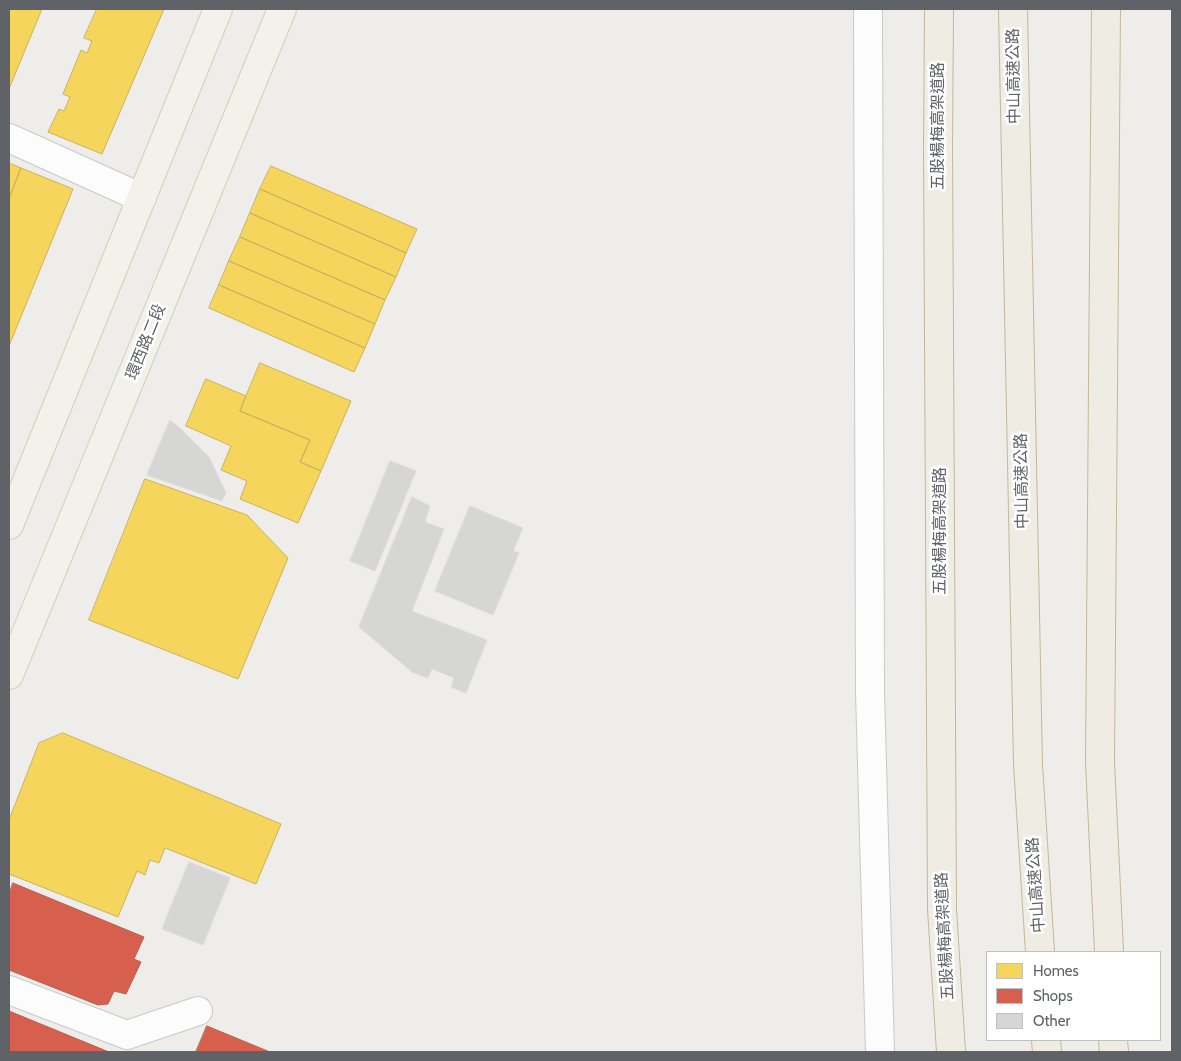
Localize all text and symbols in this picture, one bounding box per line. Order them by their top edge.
street label: 中山高速公路 [1004,28,1024,124]
street label: 五股楊梅高架道路 [928,62,948,190]
street label: 環西路二段 [122,301,170,383]
street label: 中山高速公路 [1012,433,1032,529]
street label: 五股楊梅高架道路 [930,467,950,595]
street label: 中山高速公路 [1023,836,1049,934]
street label: 五股楊梅高架道路 [932,872,958,1000]
legend [986,951,1161,1041]
text: Homes [1033,962,1079,980]
text: Shops [1033,987,1073,1005]
text: Other [1033,1012,1070,1030]

